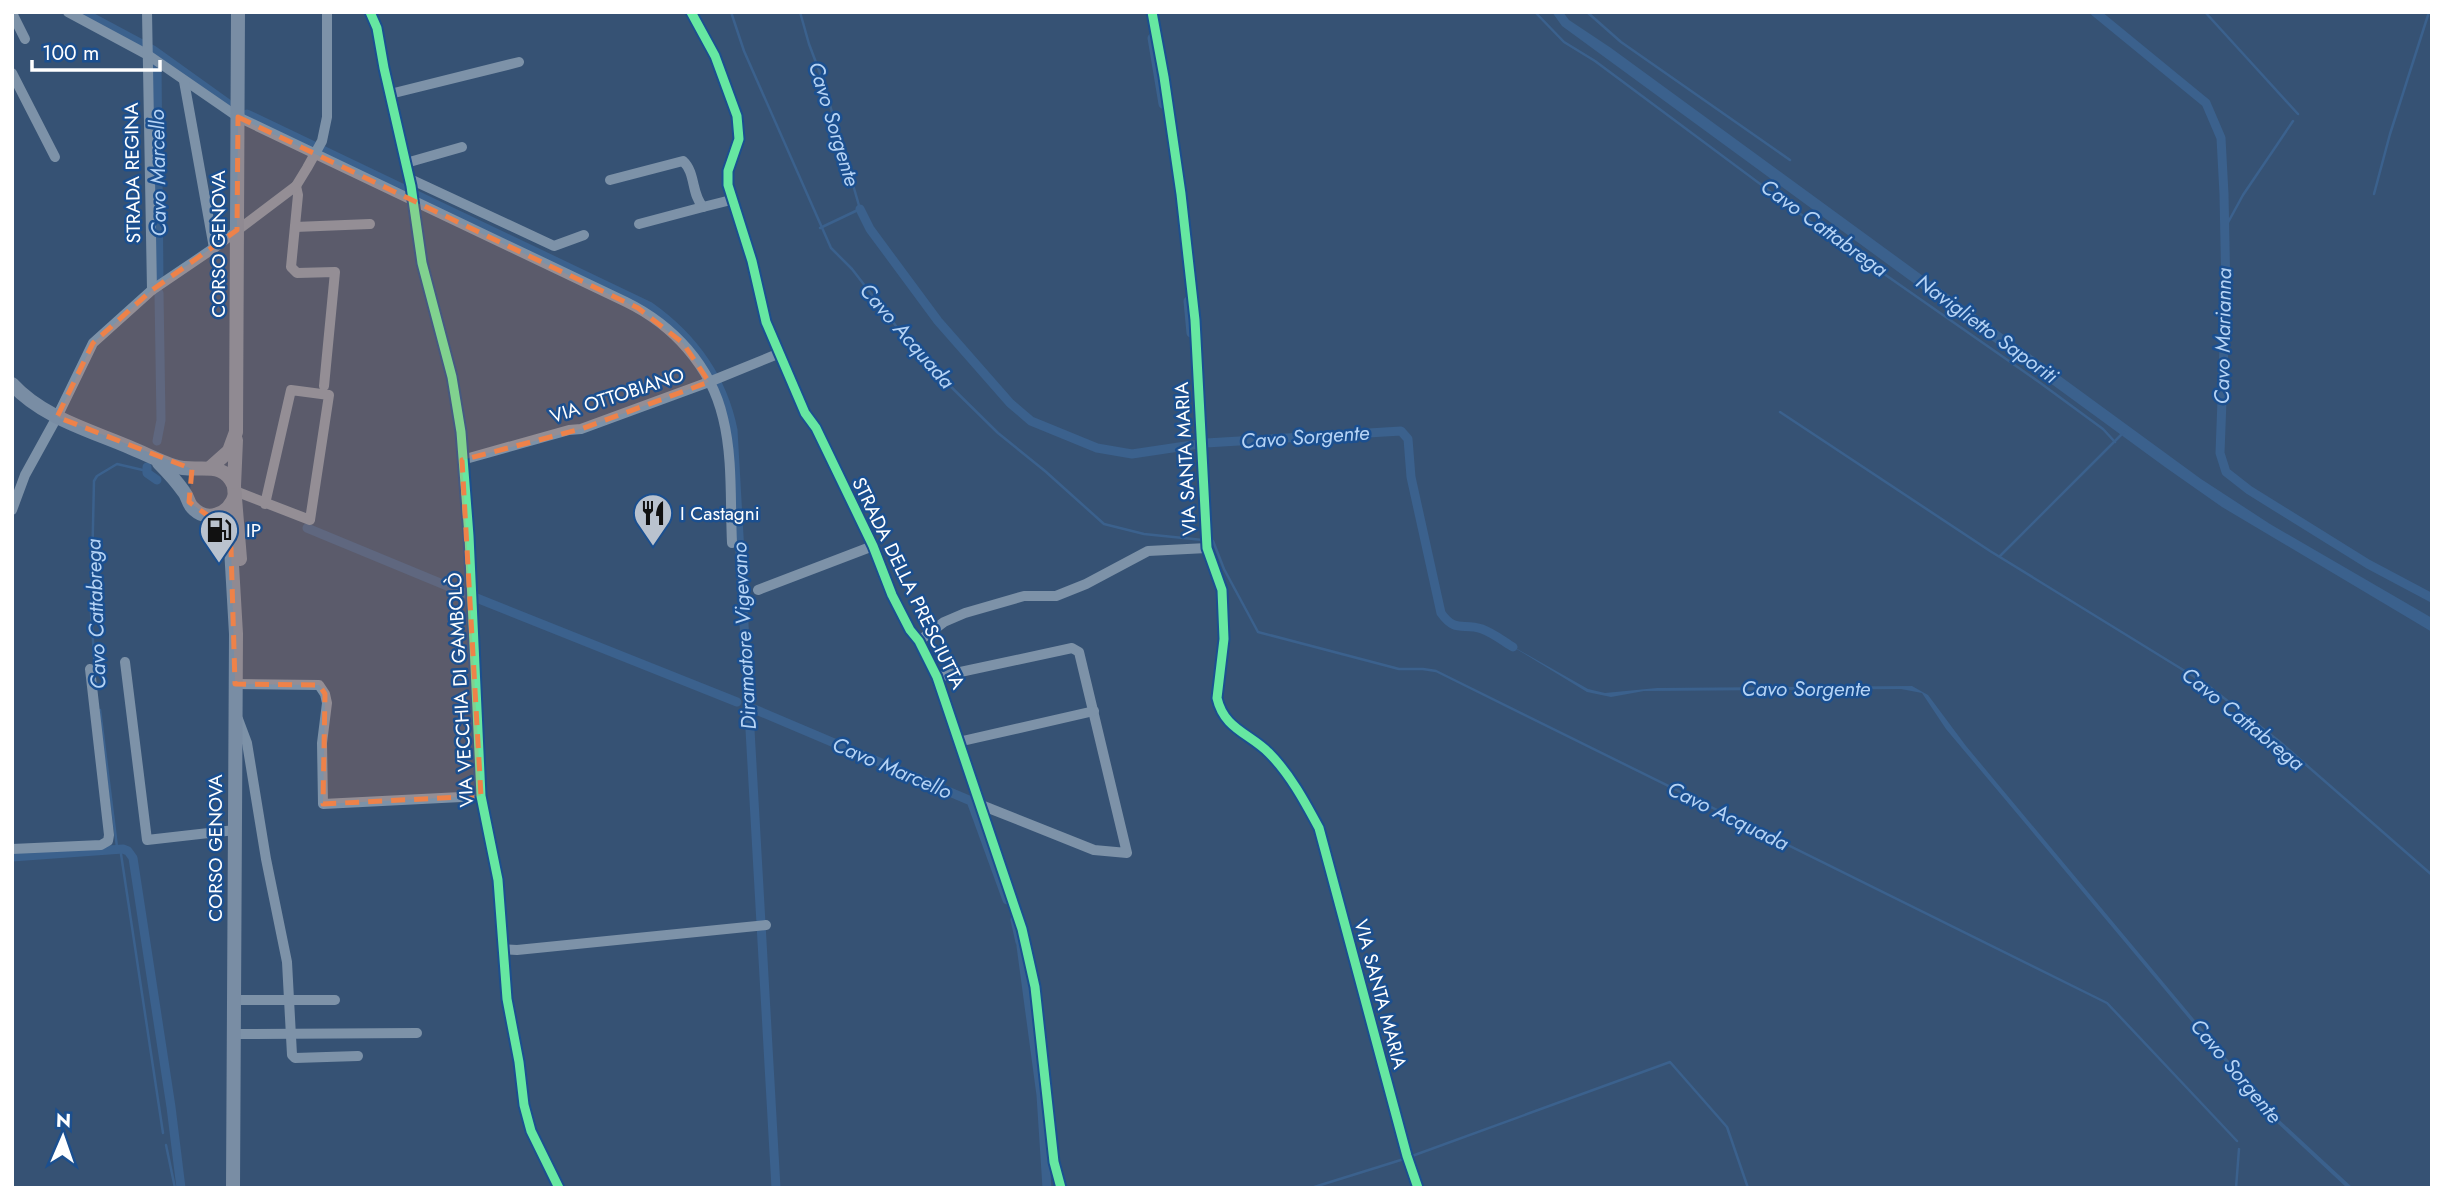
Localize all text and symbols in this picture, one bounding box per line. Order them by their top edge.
scale bar [32,28,159,72]
text: 100 m [42,38,99,68]
water label: Cavo Sorgente [801,58,867,190]
street label: STRADA REGINA [118,102,147,244]
water label: Cavo Marcello [142,109,174,237]
street label: CORSO GENOVA [205,170,232,318]
water label: Cavo Cattabrega [1754,172,1894,285]
water label: Naviglietto Saporiti [1910,267,2065,391]
water label: Cavo Marianna [2207,267,2239,405]
water label: Cavo Acquada [852,276,962,396]
street label: VIA OTTOBIANO [547,361,688,430]
street label: VIA SANTA MARIA [1168,381,1203,537]
water label: Cavo Sorgente [1240,418,1371,456]
street label: STRADA DELLA PRESCIUTTA [845,473,972,694]
restaurant icon: I Castagni [632,492,674,547]
place label: I Castagni [680,500,760,527]
fuel station icon: IP [198,509,240,564]
place label: IP [246,517,261,544]
water label: Cavo Cattabrega [78,538,114,690]
water label: Diramatore Vigevano [724,541,764,731]
street label: VIA VECCHIA DI GAMBOLÒ [441,572,480,808]
water label: Cavo Cattabrega [2175,660,2311,778]
water label: Cavo Sorgente [1742,674,1871,704]
water label: Cavo Marcello [828,729,956,807]
street label: CORSO GENOVA [202,774,229,922]
water label: Cavo Acquada [1662,774,1794,859]
street label: VIA SANTA MARIA [1348,916,1414,1072]
water label: Cavo Sorgente [2183,1012,2289,1130]
north arrow [28,1102,98,1172]
text: N [56,1107,72,1134]

